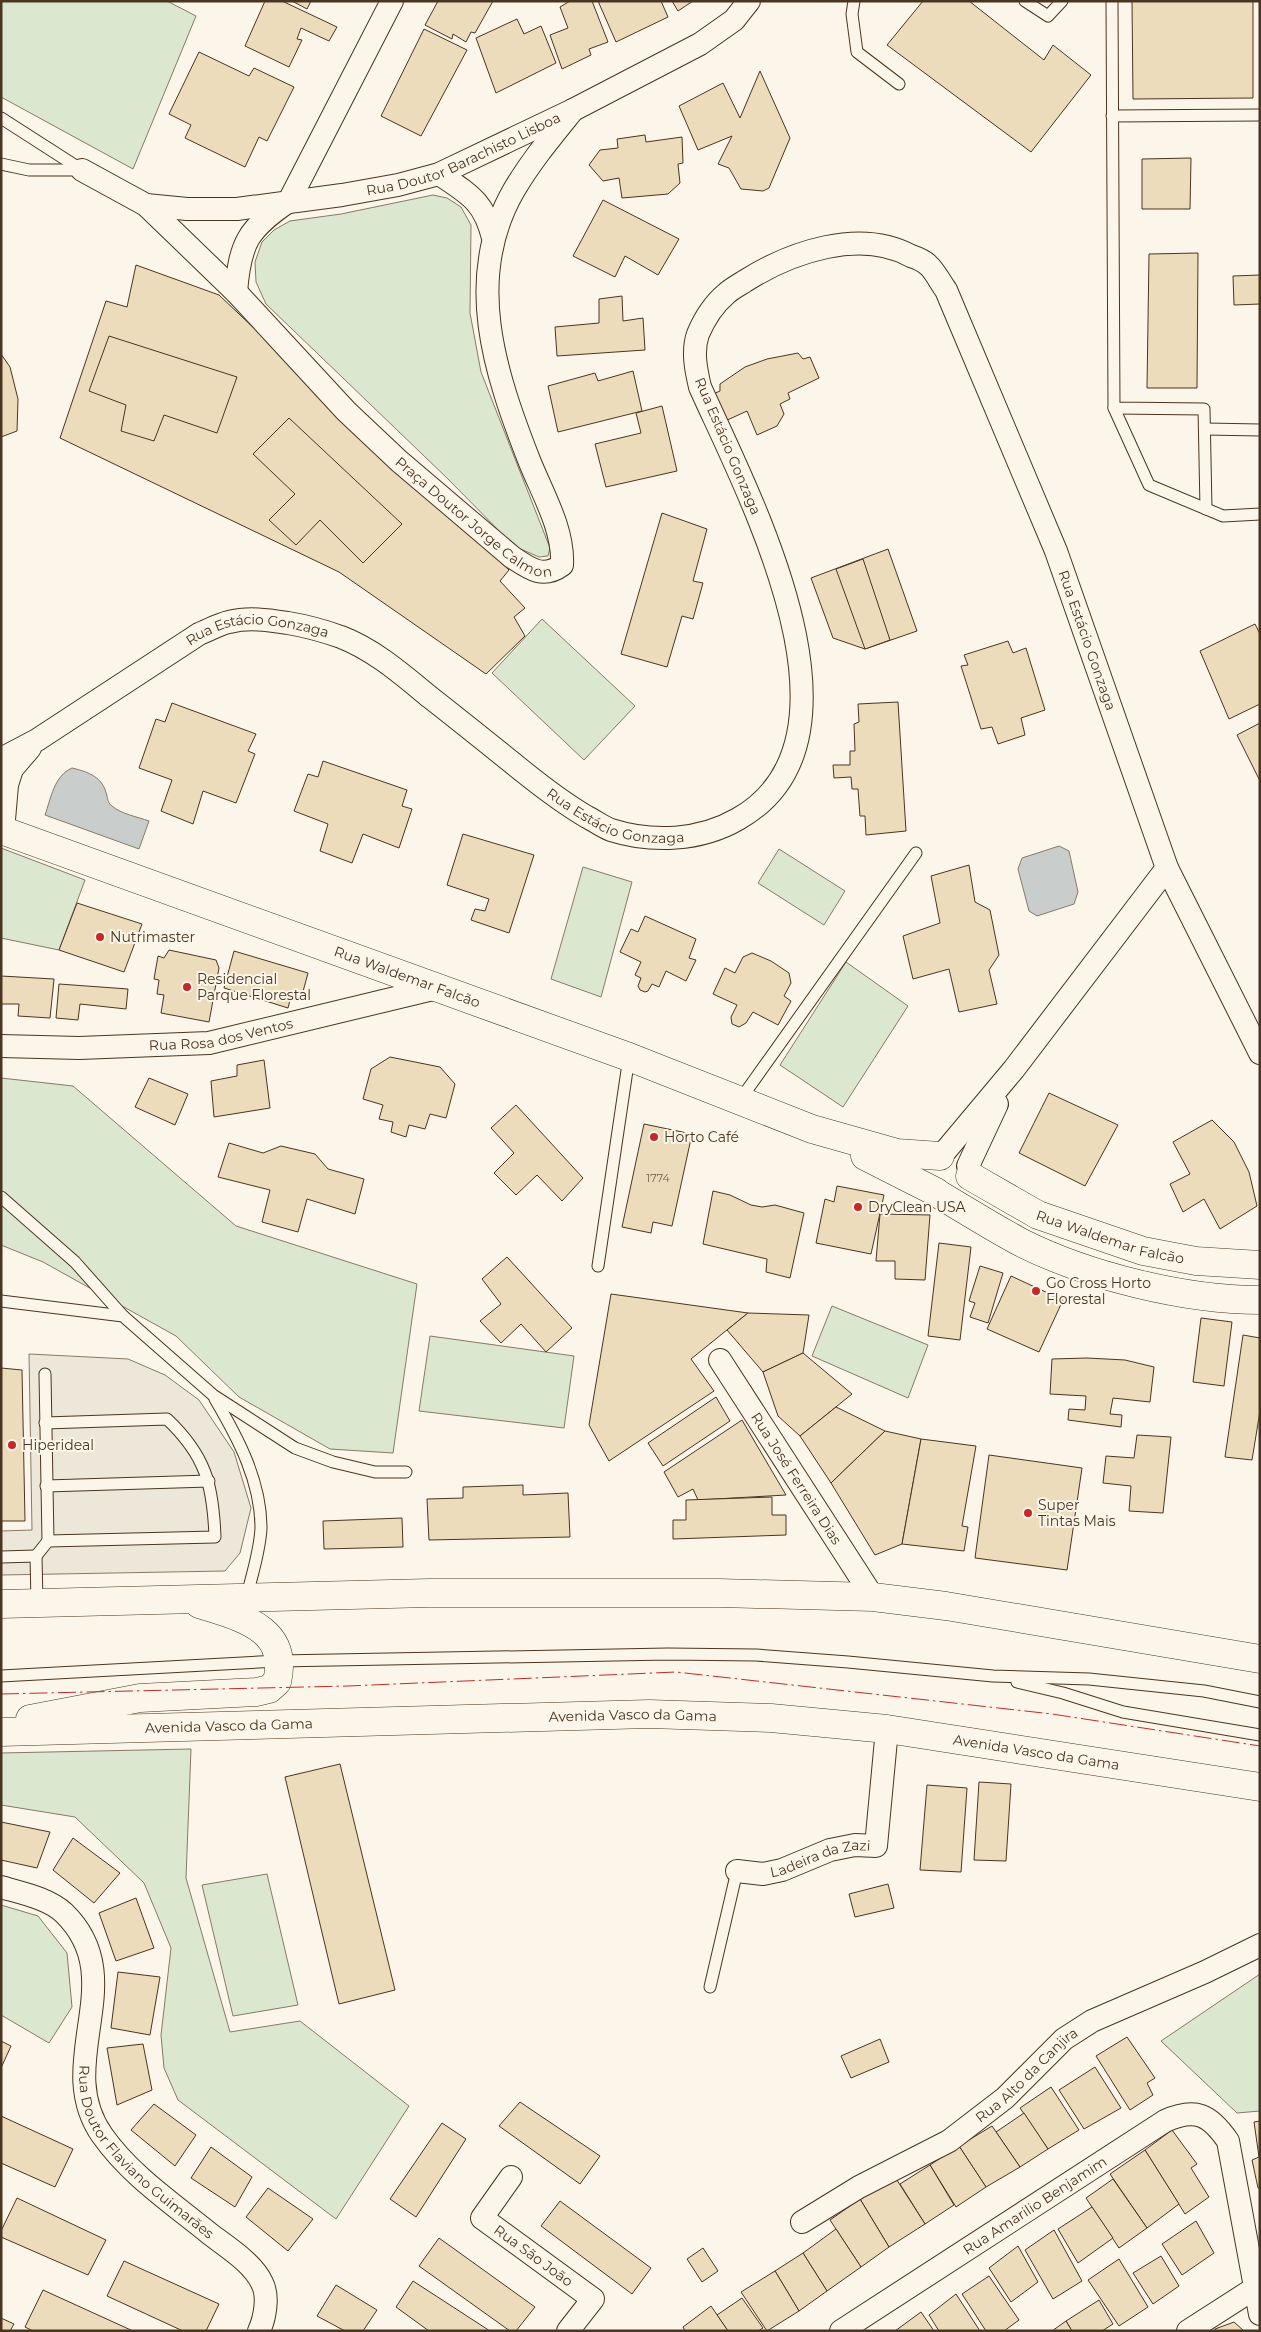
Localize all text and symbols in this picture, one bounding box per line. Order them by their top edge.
street label: Rua Doutor Barachisto Lisboa [365,108,563,199]
street label: Rua Estácio Gonzaga [691,375,765,517]
street label: Praça Doutor Jorge Calmon [392,453,553,581]
street label: Rua Estácio Gonzaga [1054,568,1120,713]
street label: Rua Estácio Gonzaga [182,610,331,649]
street label: Rua Estácio Gonzaga [543,784,685,847]
place label: Nutrimaster [110,928,196,946]
marker: Nutrimaster [94,931,106,943]
street label: Rua Waldemar Falcão [332,942,483,1012]
place label: Residencial Parque Florestal [197,970,311,1004]
marker: Residencial Parque Florestal [181,981,193,993]
street label: Rua Rosa dos Ventos [149,1014,295,1054]
place label: Horto Café [664,1128,739,1146]
marker: Horto Café [648,1131,660,1143]
house number: 1774 [646,1171,670,1185]
place label: DryClean USA [868,1198,967,1216]
marker: DryClean USA [852,1201,864,1213]
street label: Rua Waldemar Falcão [1034,1206,1186,1268]
place label: Go Cross Horto Florestal [1046,1274,1151,1308]
marker: Go Cross Horto Florestal [1030,1285,1042,1297]
street label: Rua José Ferreira Dias [747,1409,846,1548]
place label: Hiperideal [22,1436,94,1454]
marker: Hiperideal [6,1439,18,1451]
place label: Super Tintas Mais [1038,1496,1116,1530]
marker: Super Tintas Mais [1022,1507,1034,1519]
street label: Avenida Vasco da Gama [548,1705,717,1726]
street label: Avenida Vasco da Gama [145,1714,313,1737]
street label: Avenida Vasco da Gama [952,1730,1121,1774]
street label: Ladeira da Zazi [768,1836,871,1881]
street label: Rua Alto da Canjira [972,2024,1081,2126]
street label: Rua Doutor Flaviano Guimarães [75,2065,218,2243]
street label: Rua Amarilio Benjamim [959,2152,1110,2259]
street label: Rua São João [490,2221,577,2291]

